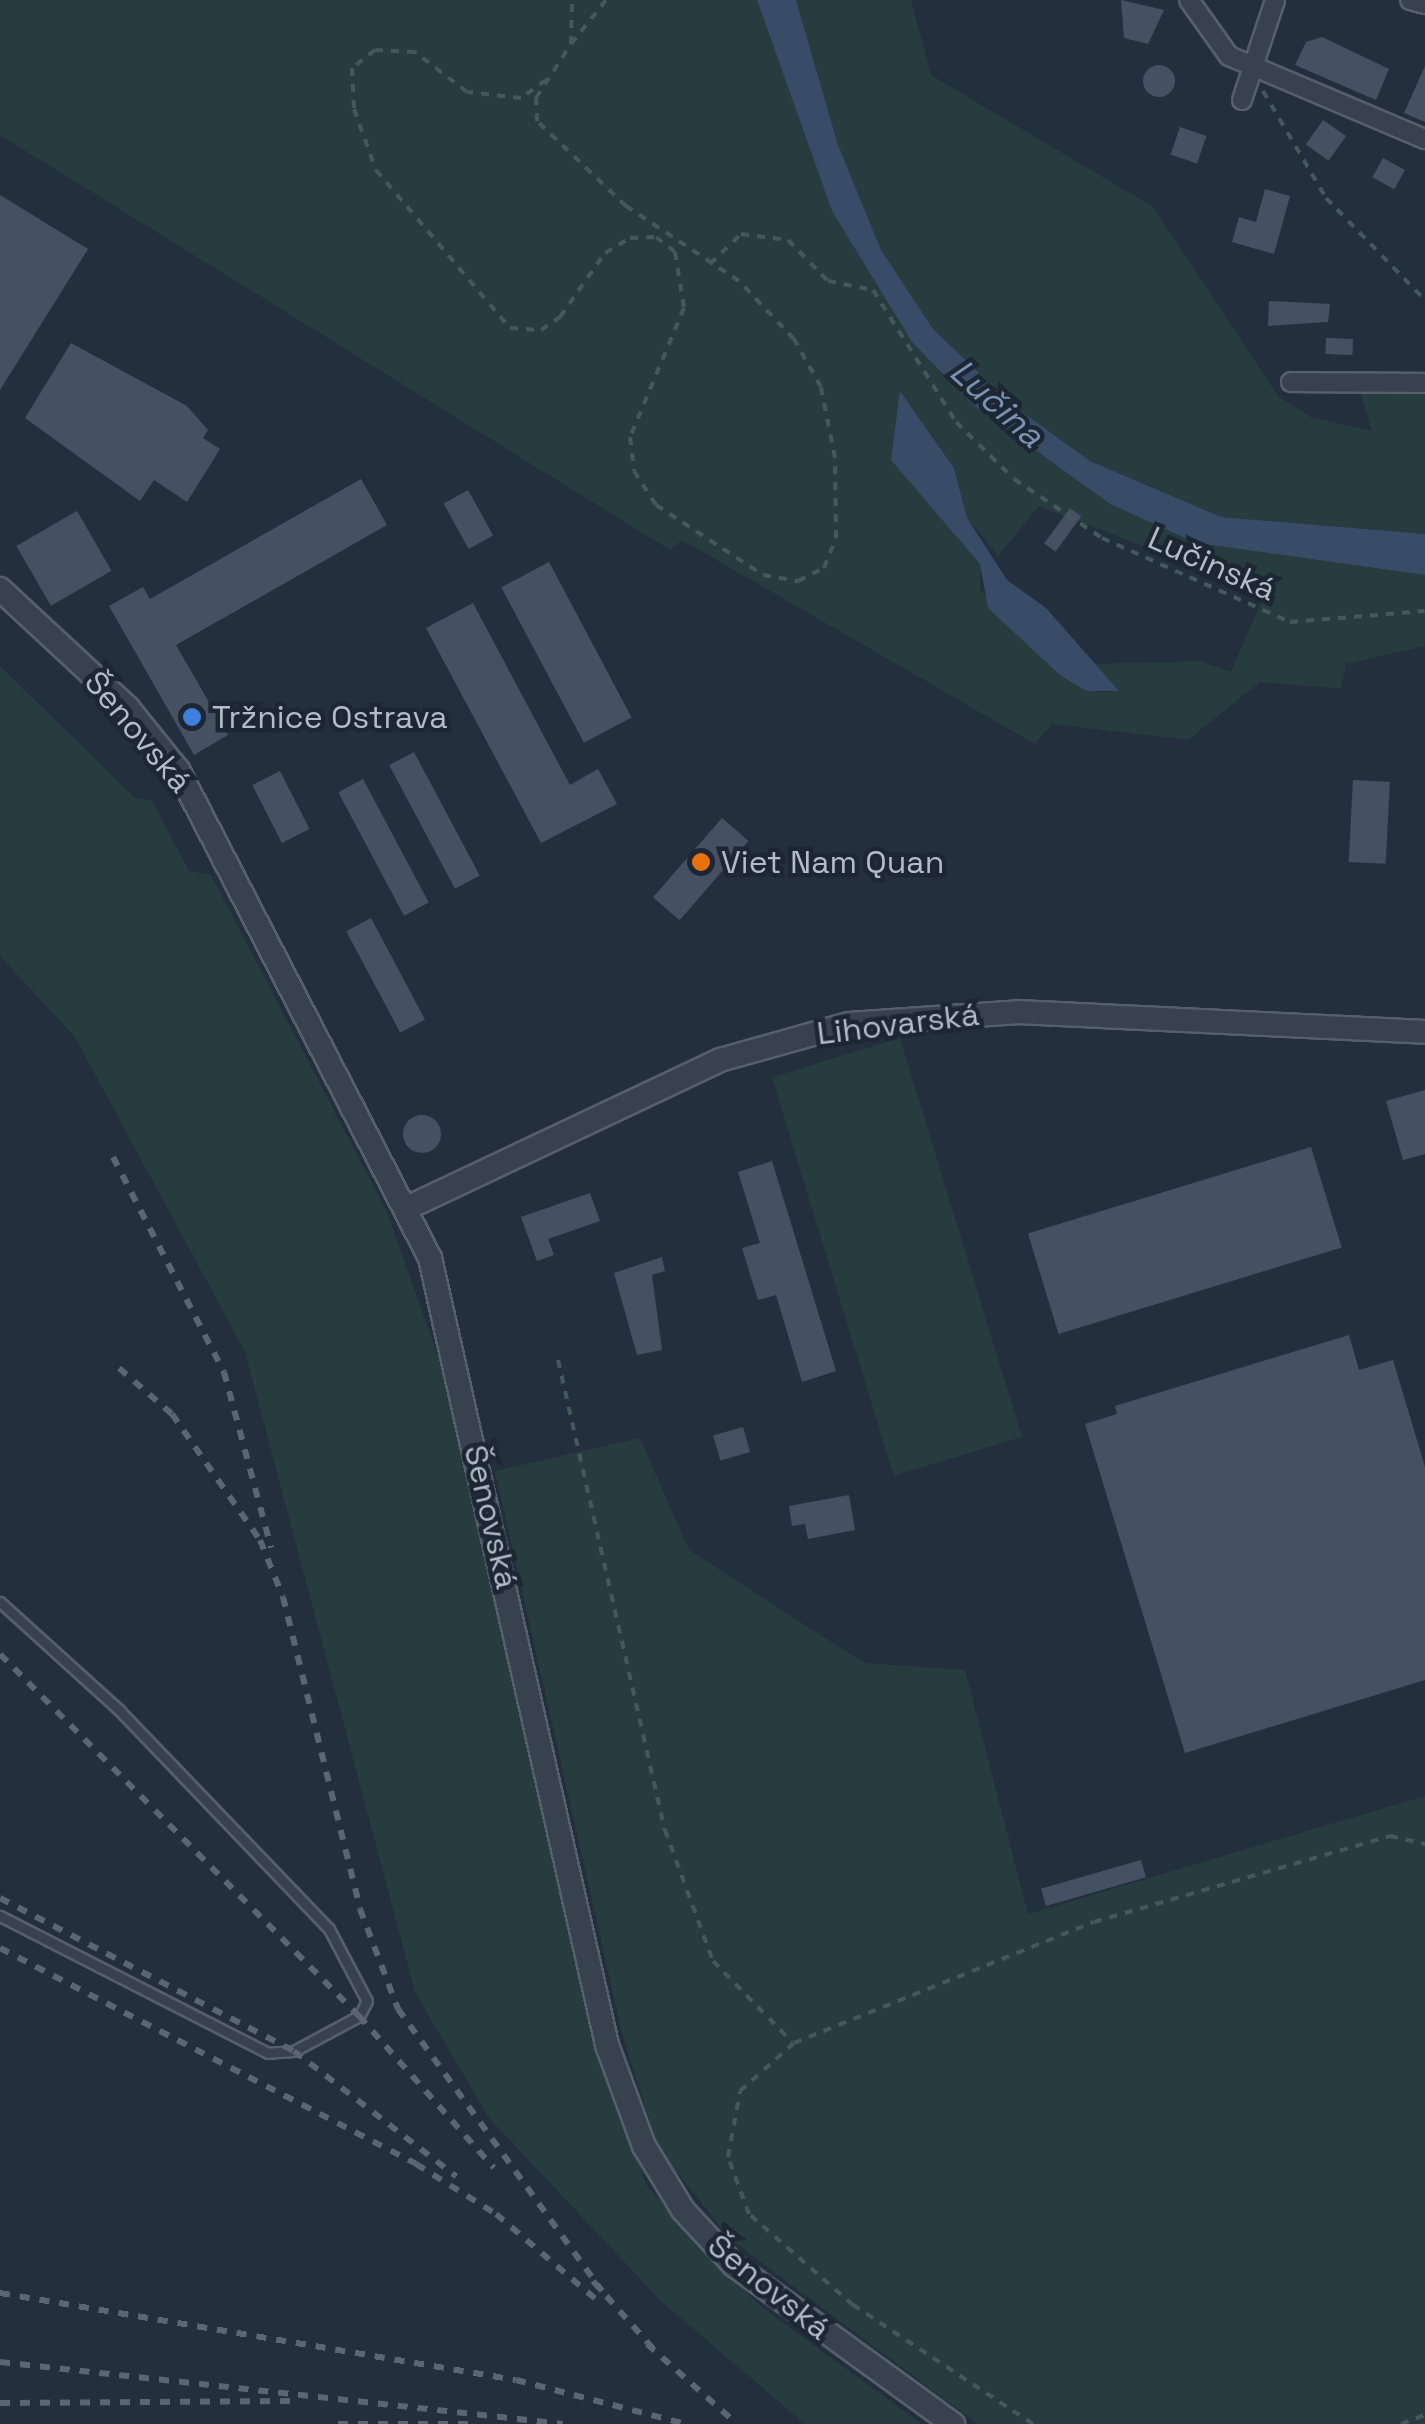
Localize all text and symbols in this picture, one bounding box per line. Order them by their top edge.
water label: Lučina [942,350,1052,456]
street label: Lučinská [1142,519,1282,609]
street label: Šenovská [76,664,200,800]
place label: Tržnice Ostrava [212,698,448,736]
marker: Tržnice Ostrava [181,706,203,728]
place label: Viet Nam Quan [721,843,944,881]
marker: Viet Nam Quan [690,851,712,873]
street label: Lihovarská [815,995,981,1053]
street label: Šenovská [456,1441,526,1593]
street label: Šenovská [700,2226,838,2348]

